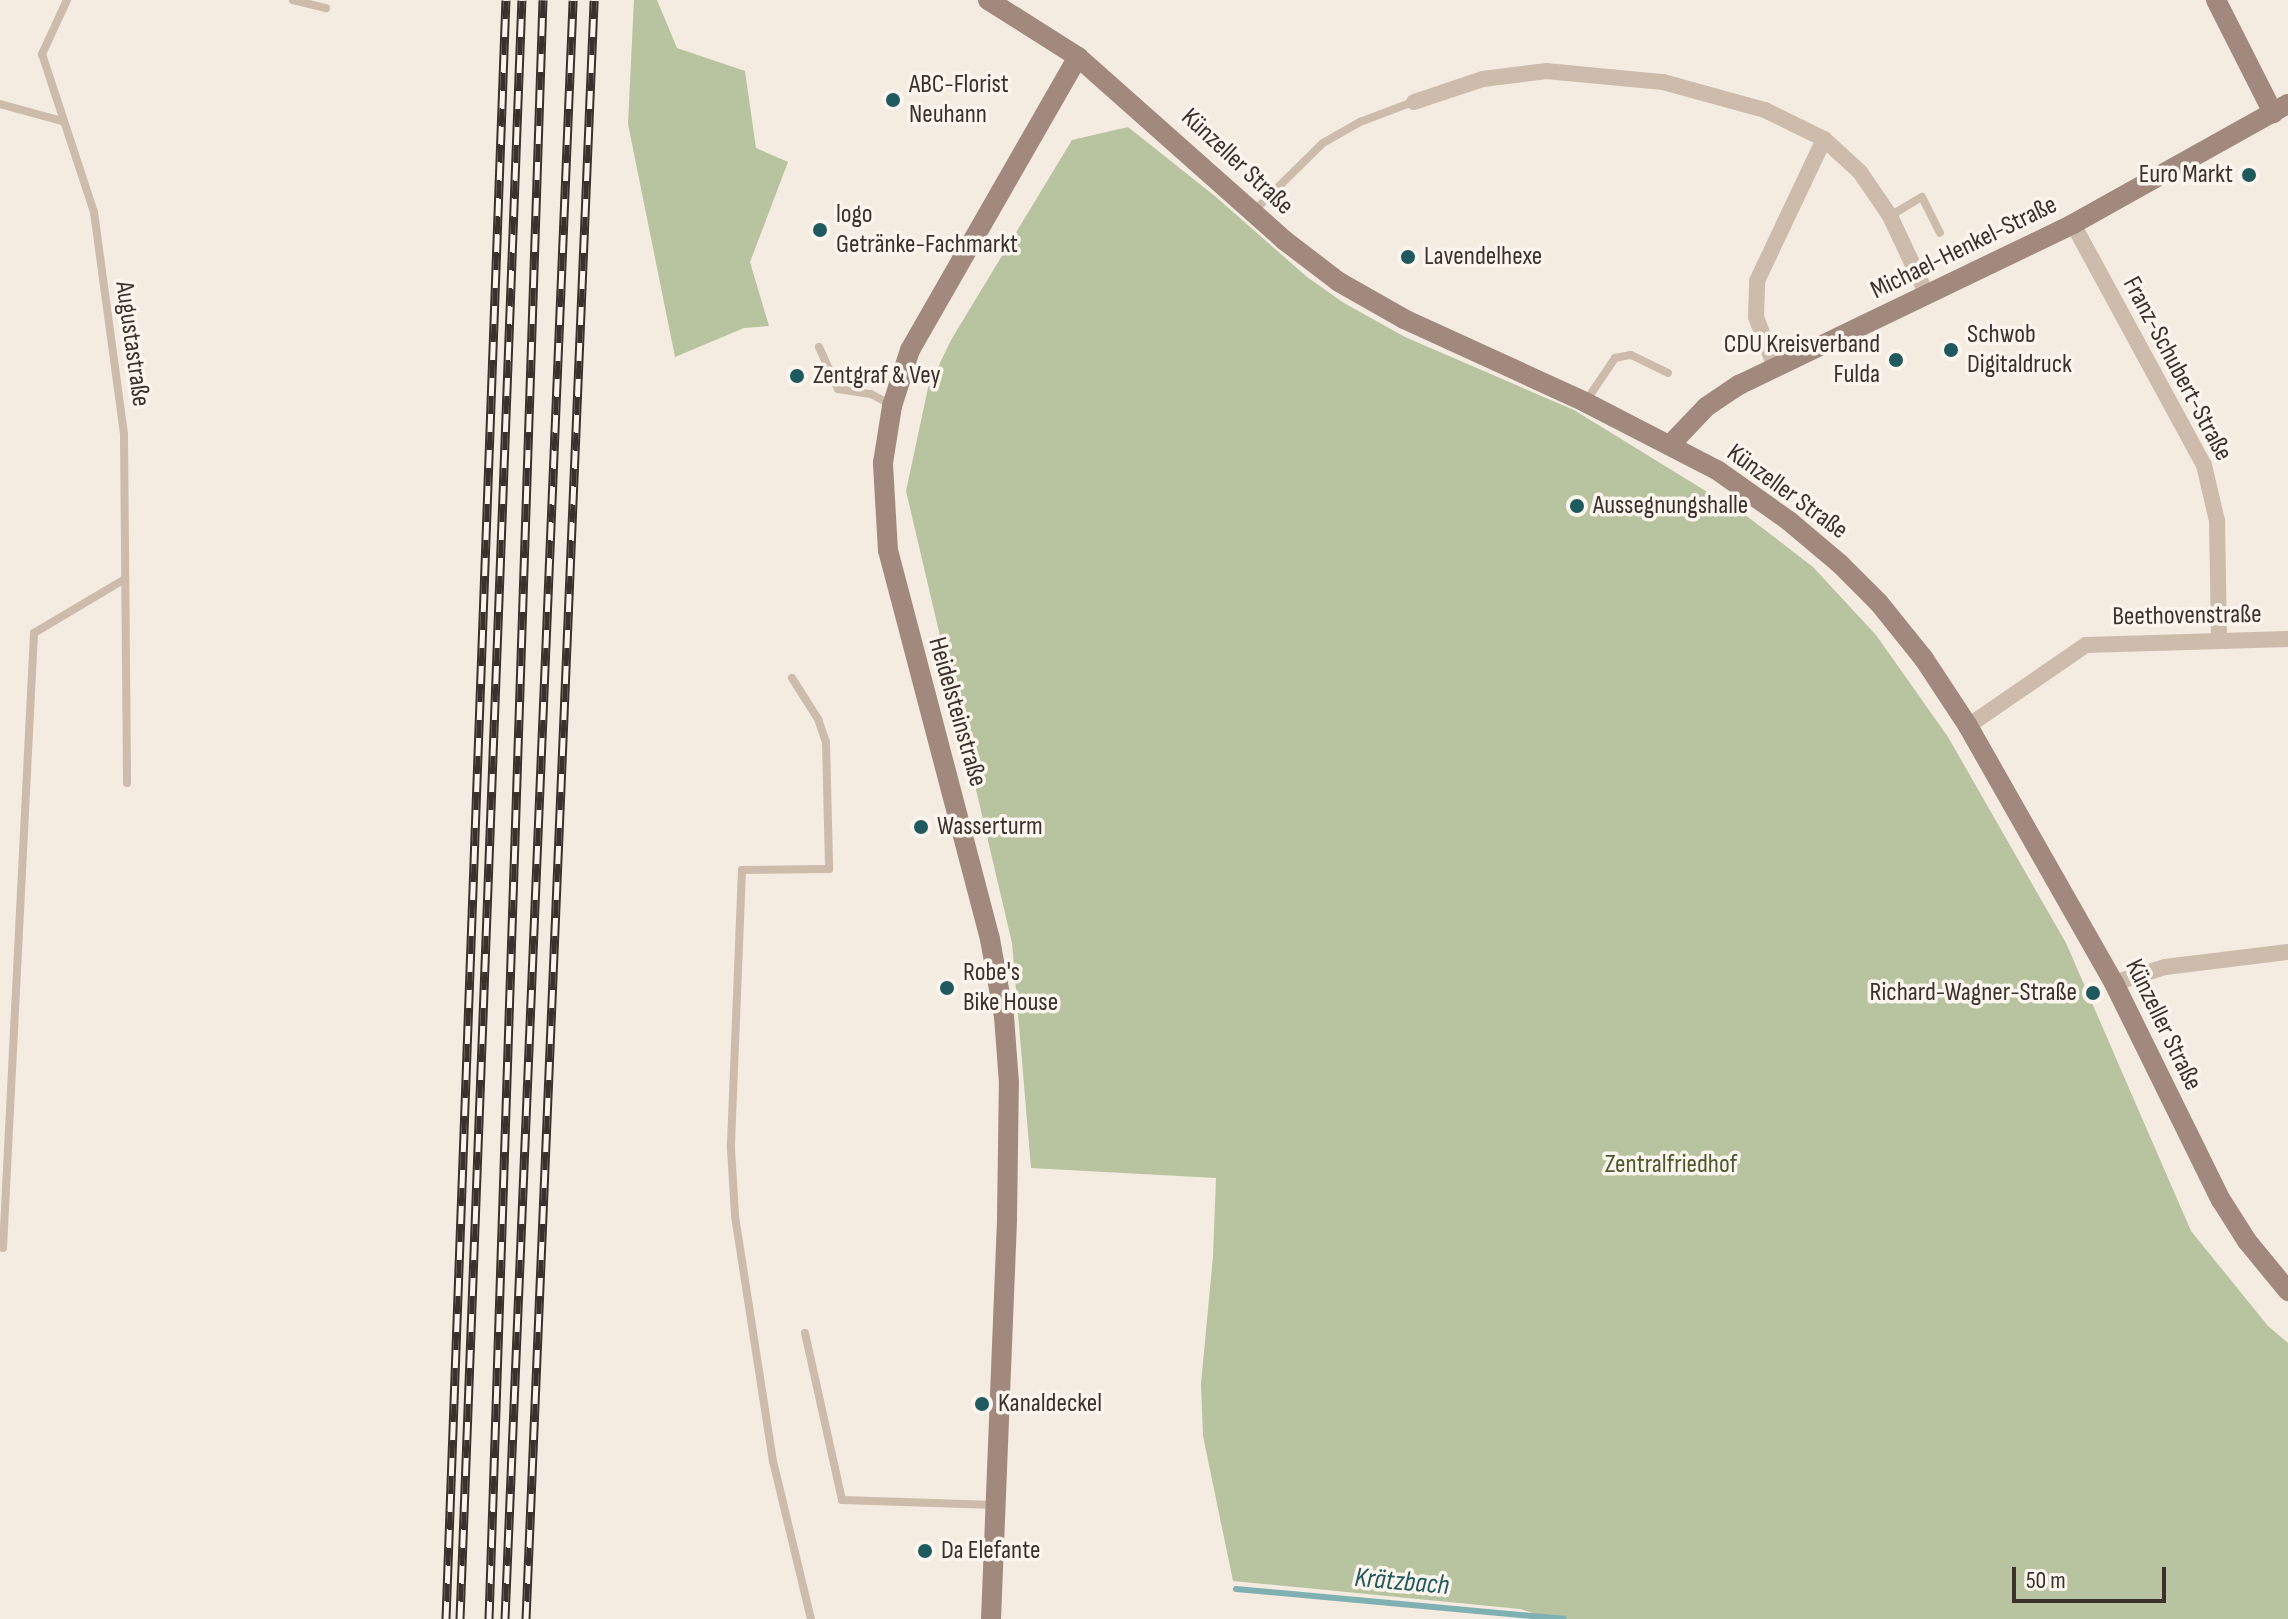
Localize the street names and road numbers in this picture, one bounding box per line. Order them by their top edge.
street label: Künzeller Straße [1174,102,1300,222]
street label: Michael-Henkel-Straße [1866,189,2062,307]
street label: Franz-Schubert-Straße [2115,272,2239,466]
street label: Augustastraße [108,279,156,409]
street label: Künzeller Straße [1720,438,1854,546]
street label: Beethovenstraße [2112,599,2262,633]
street label: Heidelsteinstraße [921,634,993,790]
street label: Künzeller Straße [2118,954,2208,1096]

